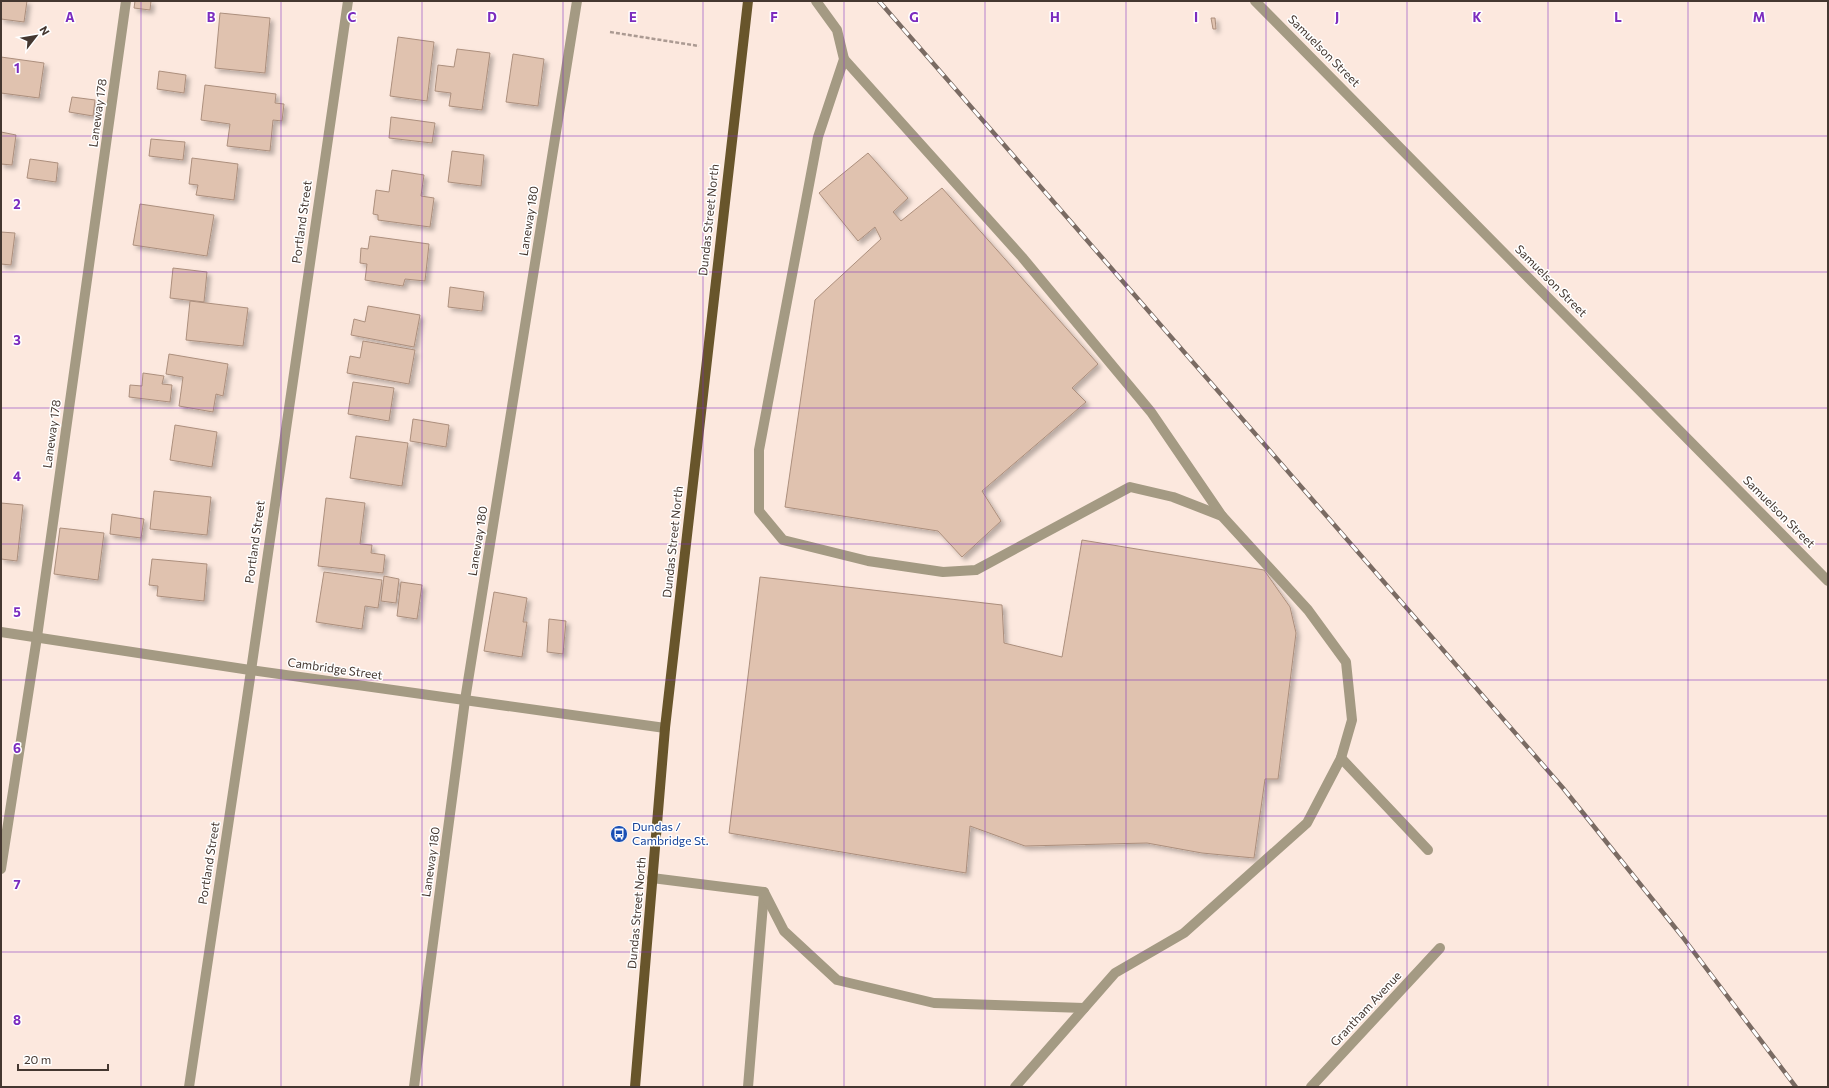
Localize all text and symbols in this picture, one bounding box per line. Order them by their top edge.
text: A [65,9,75,25]
text: B [207,9,216,25]
text: C [348,9,357,25]
text: D [487,9,497,25]
text: E [629,9,637,25]
text: F [770,9,778,25]
text: G [909,9,919,25]
text: H [1050,9,1060,25]
text: I [1194,9,1198,25]
text: J [1335,9,1339,25]
text: K [1472,9,1482,25]
text: L [1614,9,1622,25]
text: M [1753,9,1765,25]
street label: Samuelson Street [1286,12,1364,89]
north arrow [16,16,56,56]
text: N [37,24,53,37]
text: 1 [14,60,20,76]
street label: Laneway 178 [85,78,109,148]
street label: Dundas Street North [695,163,721,277]
street label: Portland Street [288,179,314,264]
street label: Laneway 180 [516,185,540,257]
text: 2 [13,196,21,212]
street label: Samuelson Street [1513,242,1591,319]
text: 3 [13,332,21,348]
street label: Laneway 178 [39,399,63,469]
text: 4 [13,468,21,484]
street label: Samuelson Street [1741,473,1819,550]
street label: Dundas Street North [659,485,685,599]
street label: Portland Street [241,499,267,584]
street label: Laneway 180 [465,505,489,577]
text: 5 [13,604,21,620]
street label: Cambridge Street [287,654,384,682]
text: 6 [13,740,21,756]
place label: Dundas / Cambridge St. [632,819,709,847]
street label: Portland Street [195,820,221,905]
bus stop icon: Dundas / Cambridge St. [609,824,629,844]
street label: Laneway 180 [418,826,442,898]
street label: Dundas Street North [624,856,648,970]
text: 7 [13,876,21,892]
street label: Grantham Avenue [1327,968,1404,1049]
text: 8 [13,1012,21,1028]
scale bar [18,1046,108,1072]
text: 20 m [24,1052,51,1066]

